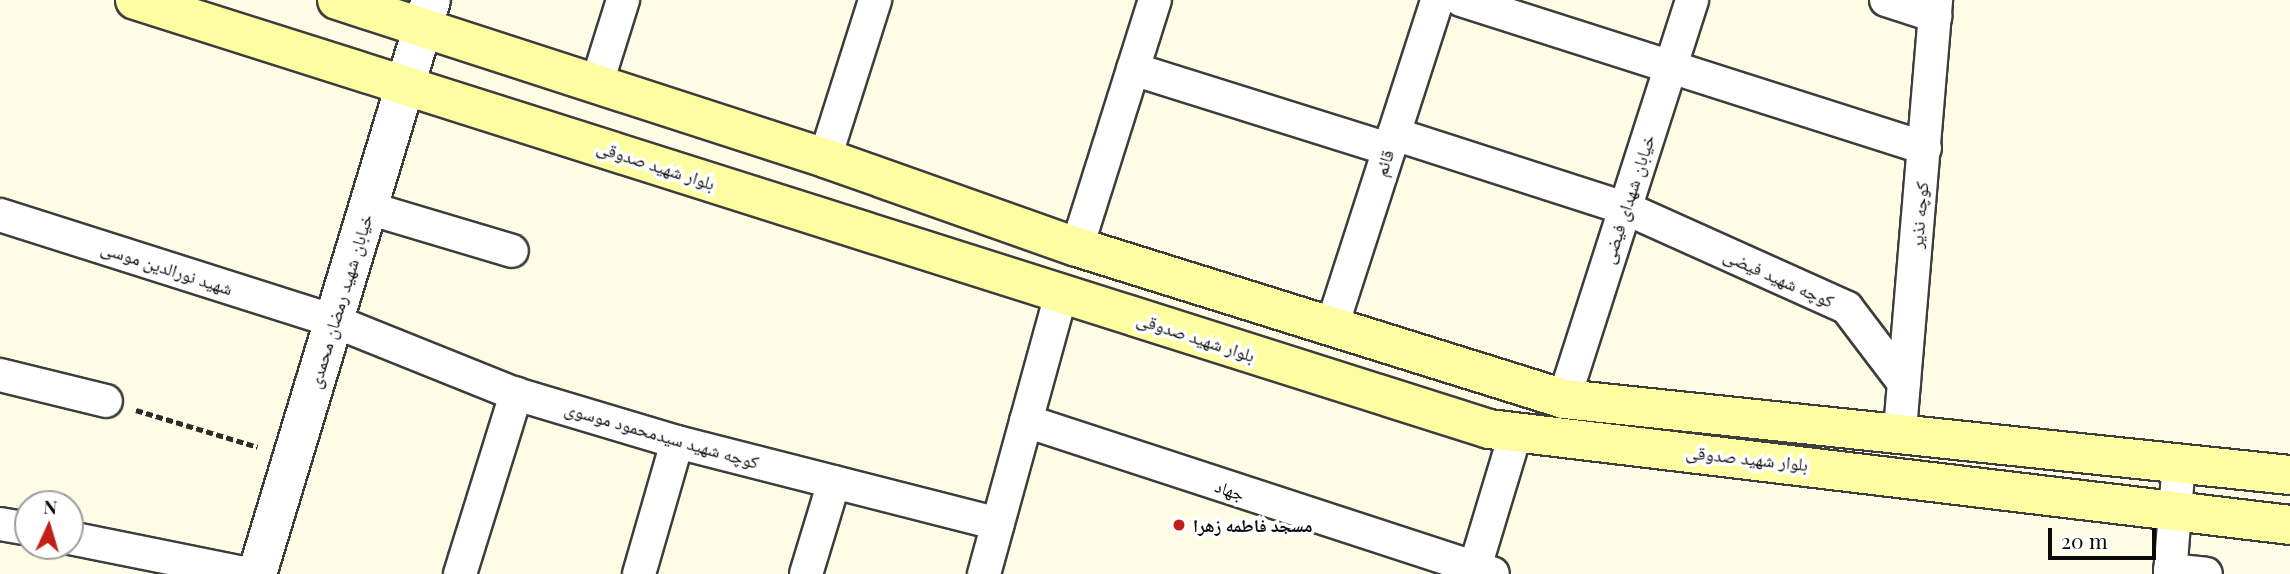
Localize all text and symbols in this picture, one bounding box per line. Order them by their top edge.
street label: خیابان شهدای فیضی [1597,132,1659,266]
street label: بلوار شهید صدوقی [594,136,718,194]
street label: قائم [1370,147,1398,179]
street label: کوچه نذیر [1905,181,1933,249]
street label: خیابان شهید رمضان محمدی [303,211,377,391]
street label: شهید نورالدین موسی [98,237,236,299]
street label: کوچه شهید فیضی [1720,244,1838,312]
street label: بلوار شهید صدوقی [1134,308,1258,366]
street label: کوچه شهید سیدمحمود موسوی [562,397,762,473]
street label: بلوار شهید صدوقی [1685,441,1809,475]
street label: جهاد [1212,475,1248,505]
north arrow [14,490,84,560]
text: N [43,493,58,519]
place label: مسجد فاطمه زهرا [1193,514,1312,536]
scale bar [2052,514,2160,558]
marker: مسجد فاطمه زهرا [1171,517,1187,533]
text: 20 m [2061,526,2108,554]

